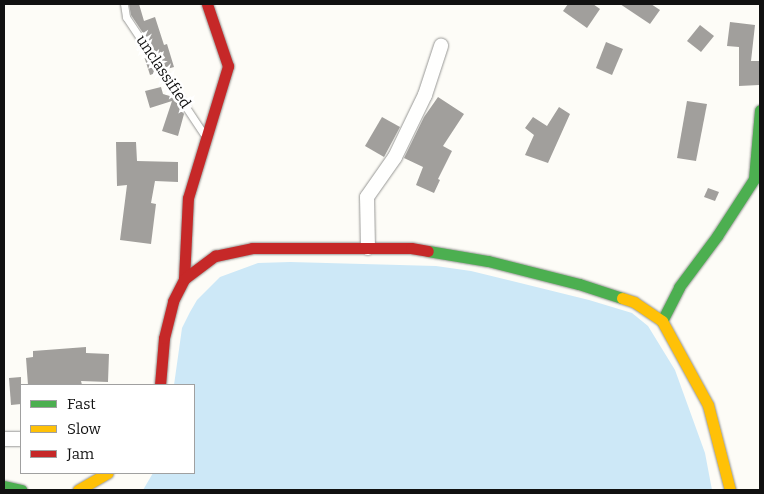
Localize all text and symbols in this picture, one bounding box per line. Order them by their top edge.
street label: unclassified [132,32,194,112]
legend [20,384,195,474]
text: Fast [67,395,96,413]
text: Slow [67,420,101,438]
text: Jam [67,445,94,463]

